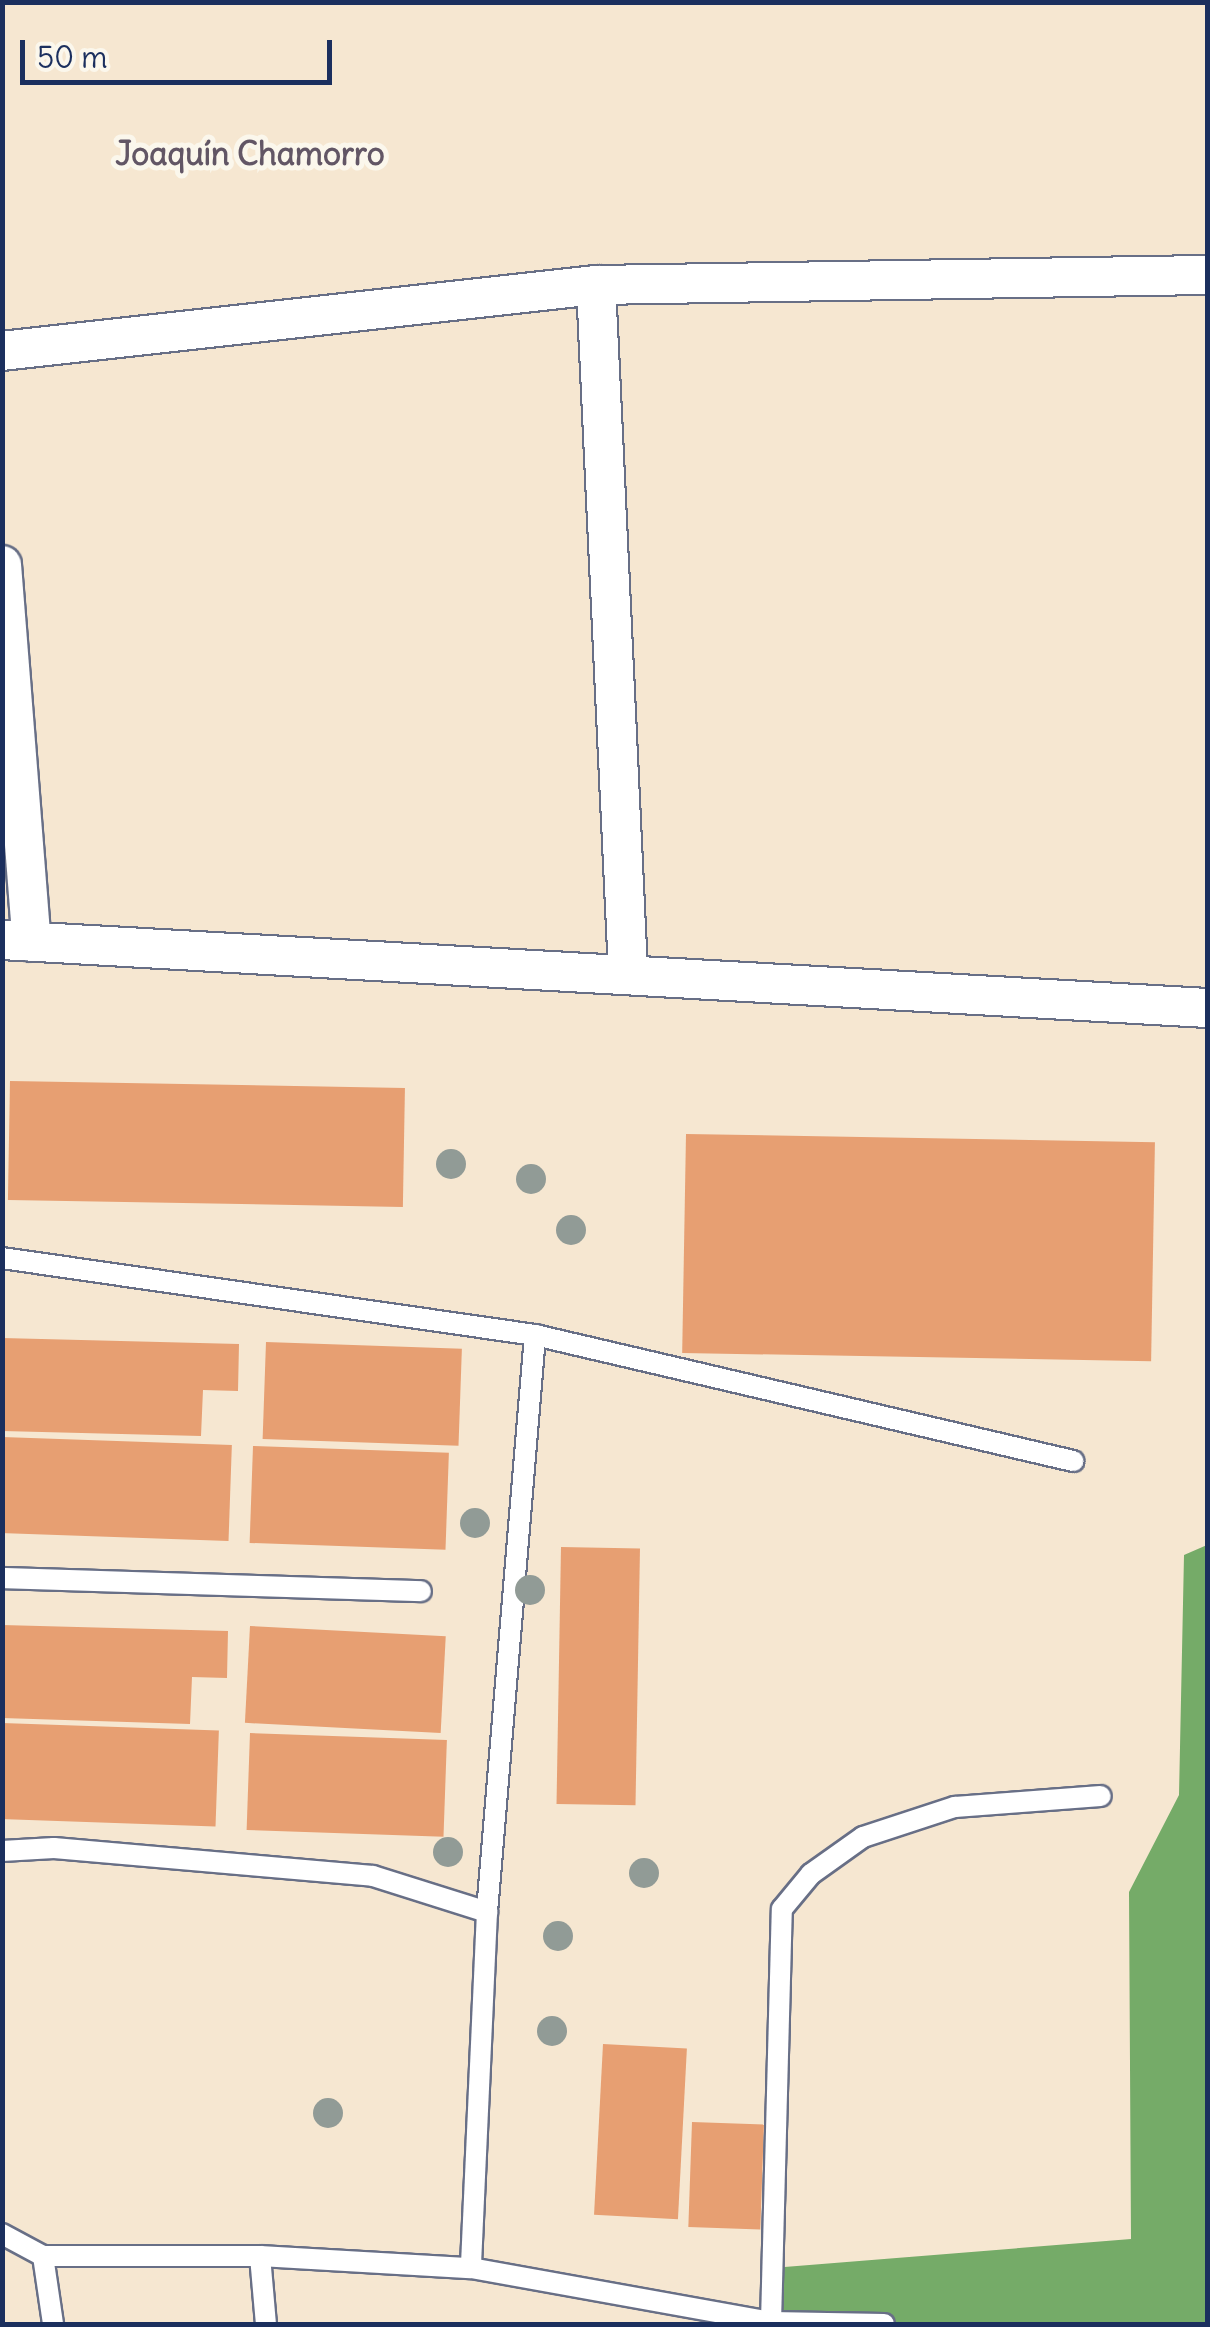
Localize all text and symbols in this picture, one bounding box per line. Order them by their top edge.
scale bar [25,20,338,82]
text: 50 m [37,38,107,76]
district label: Joaquín Chamorro [115,135,385,173]

